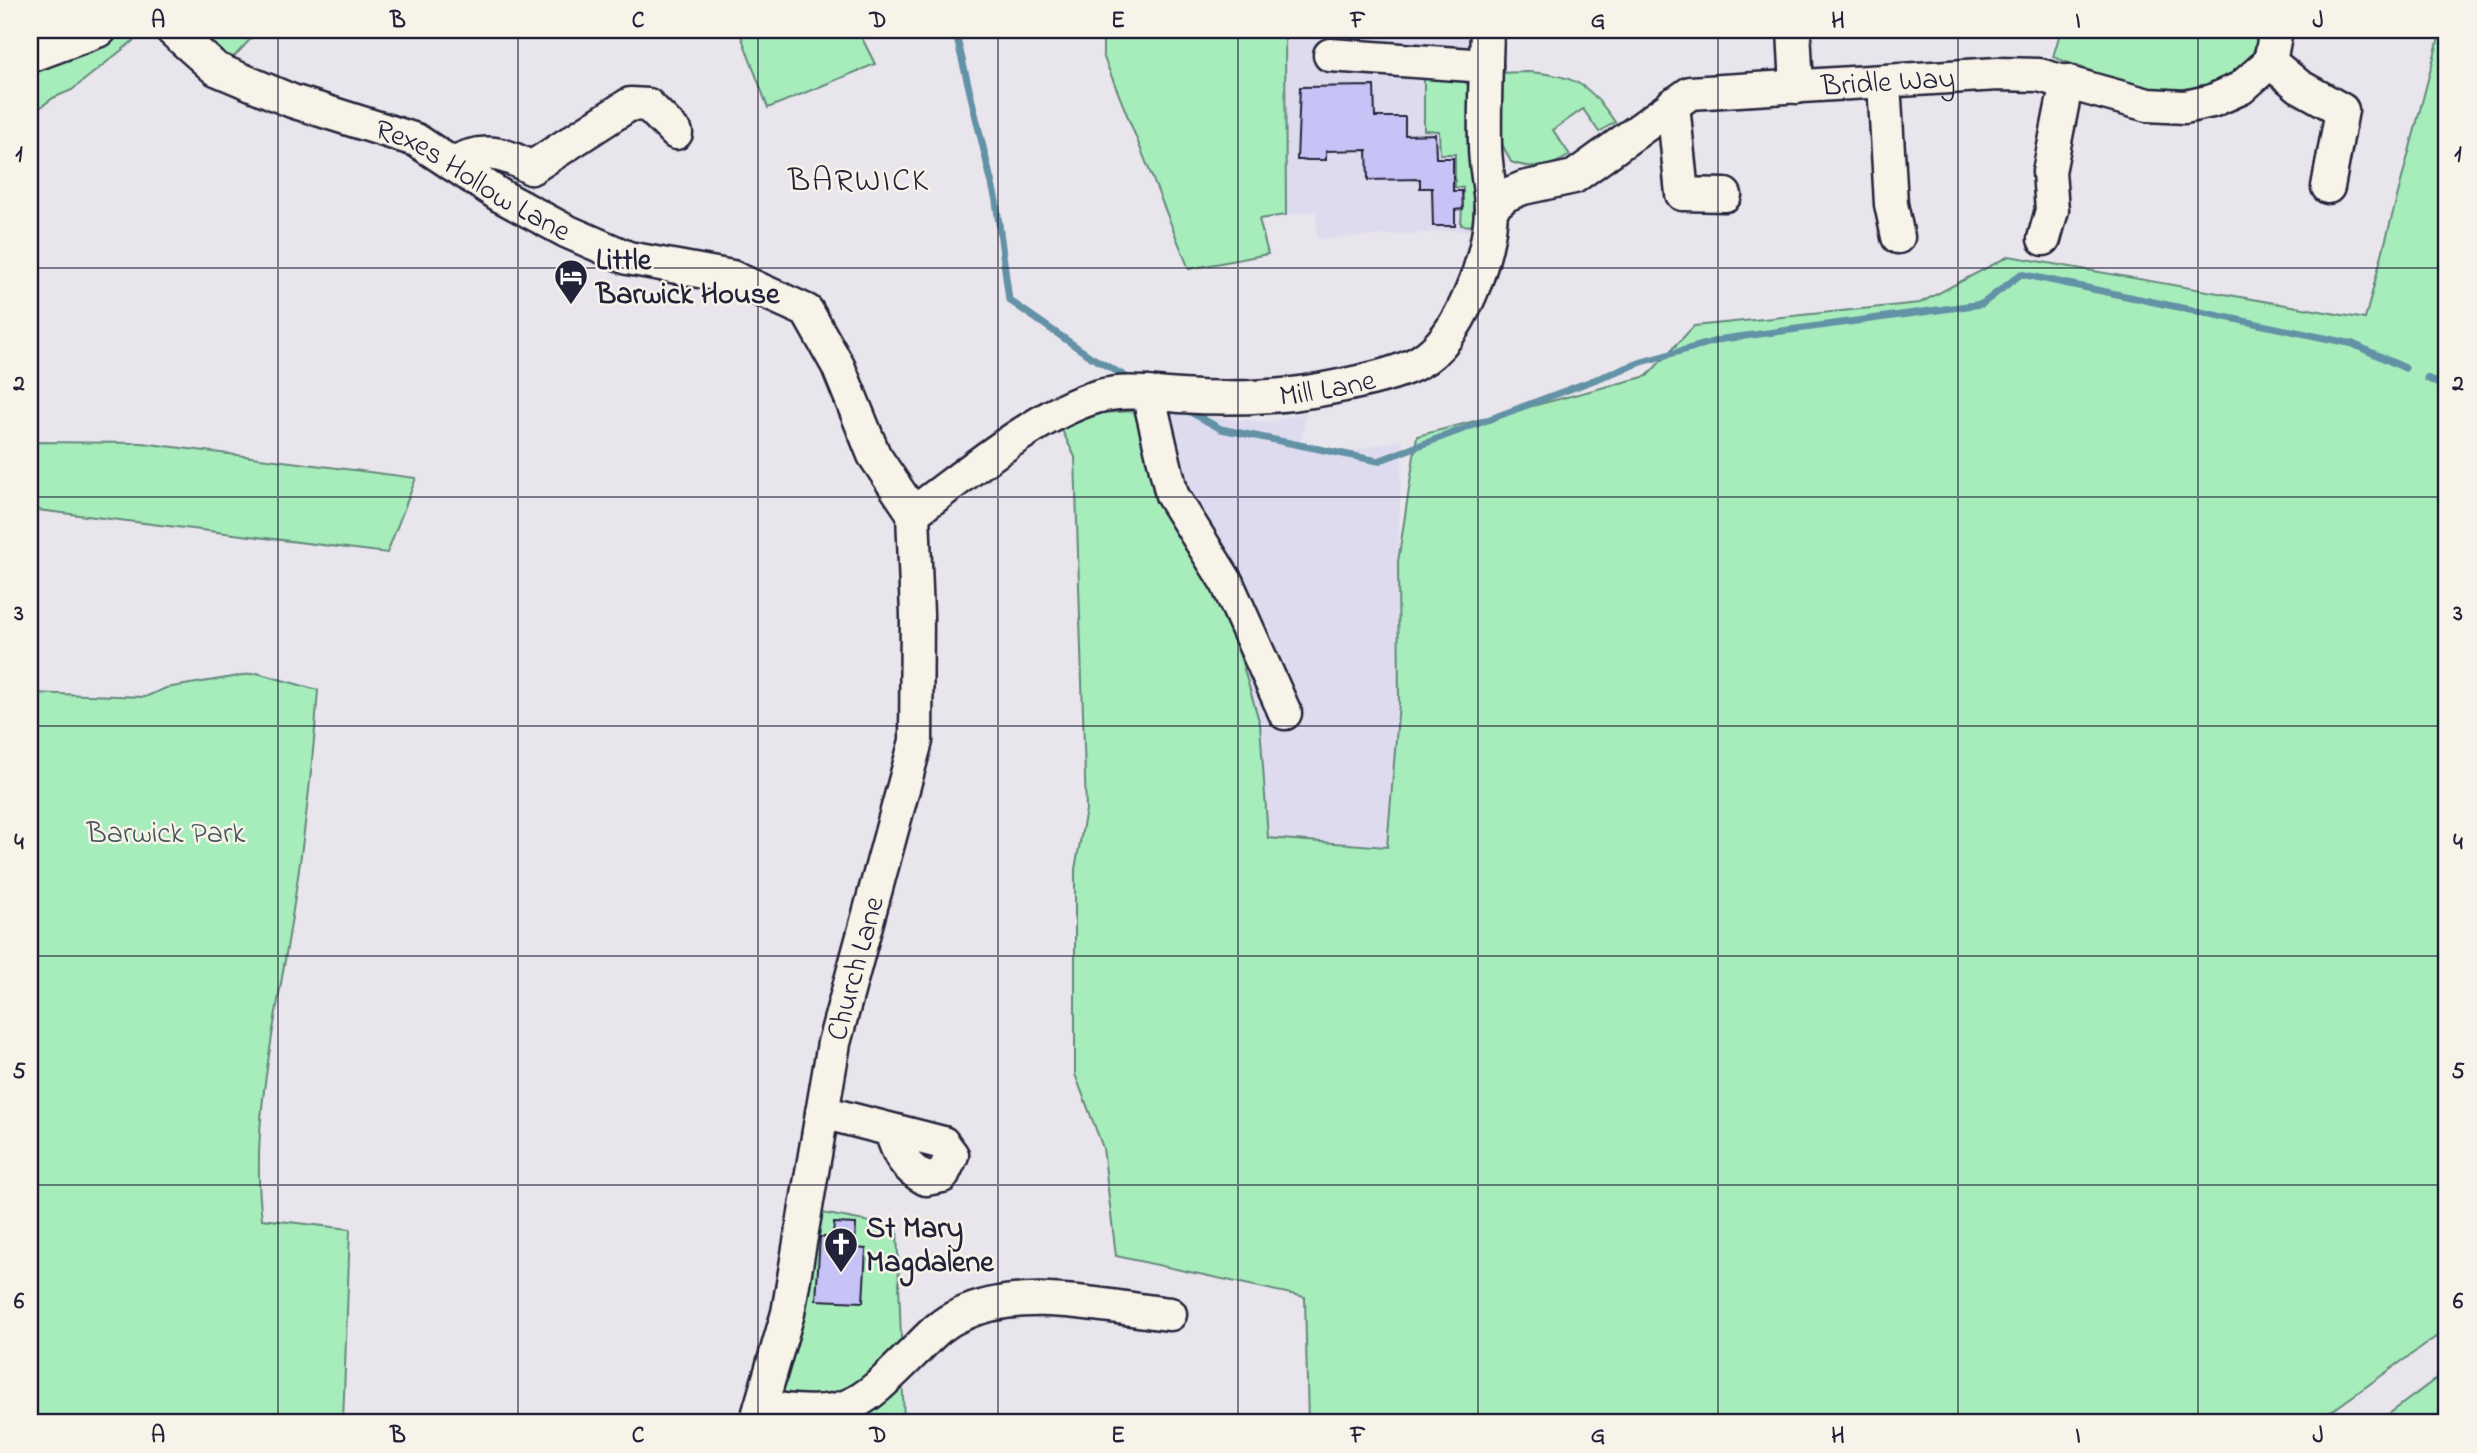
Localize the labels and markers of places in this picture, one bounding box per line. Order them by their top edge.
place label: Little Barwick House [594,240,781,318]
hotel icon: Little Barwick House [552,257,590,306]
place label: St Mary Magdalene [866,1208,995,1287]
church icon: St Mary Magdalene [822,1225,860,1274]

